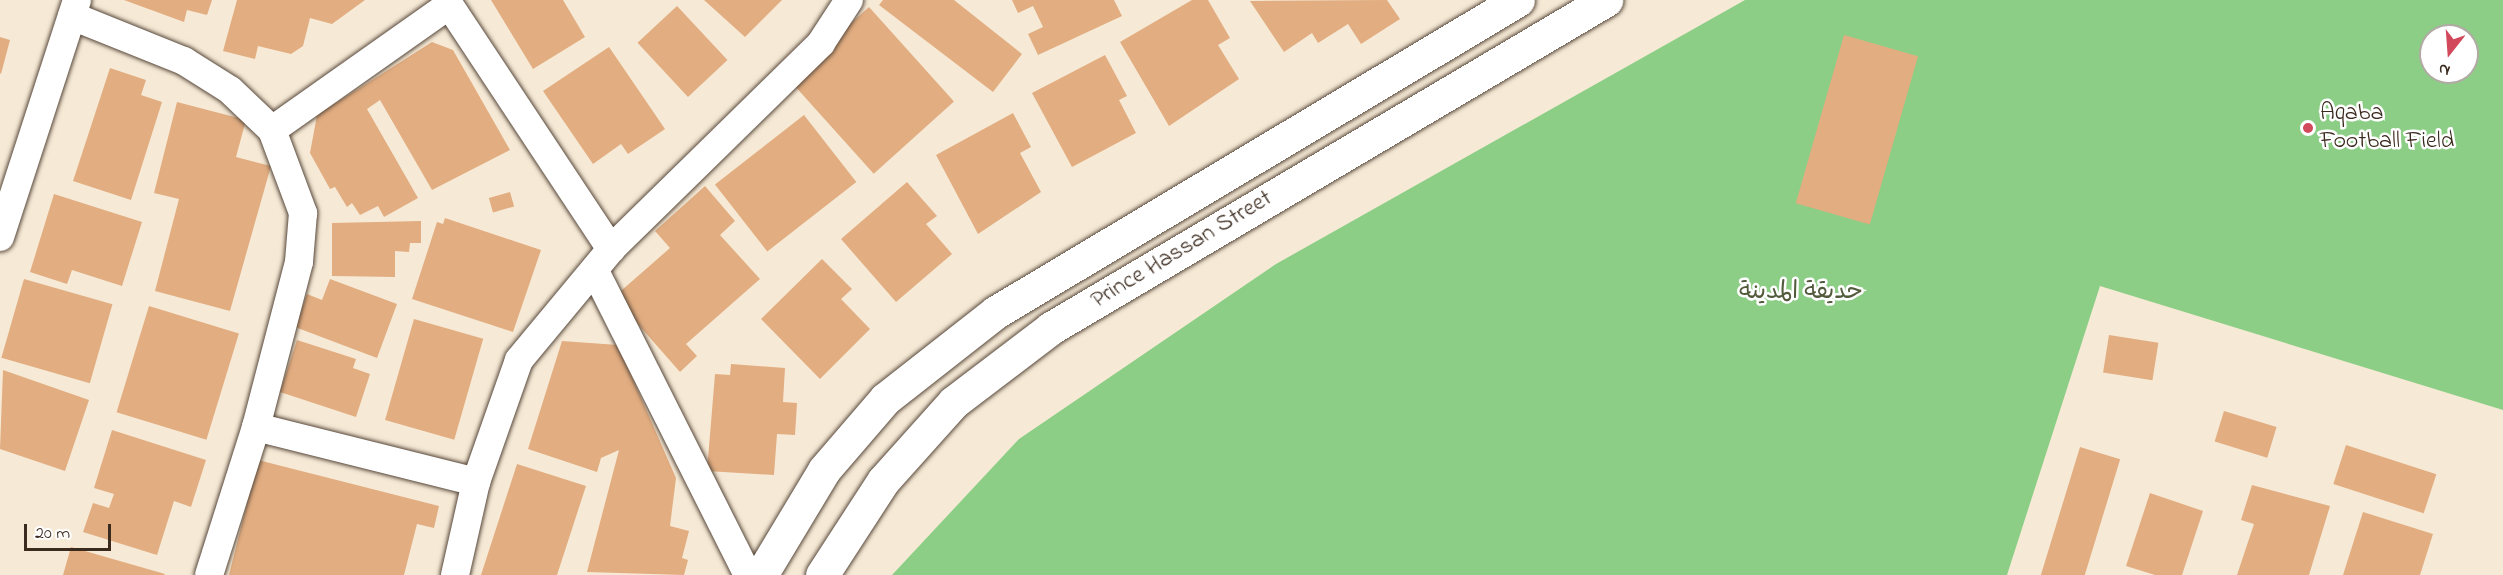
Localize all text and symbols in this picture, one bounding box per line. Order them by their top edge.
north arrow [2419,24,2479,84]
text: N [2436,56,2453,82]
place label: Aqaba Football Field [2320,100,2454,156]
marker: Aqaba Football Field [2301,121,2315,135]
street label: Prince Hassan Street [1086,185,1278,315]
park label: حديقة المدينة [1739,279,1863,307]
scale bar [27,512,114,550]
text: 20 m [35,521,70,547]

